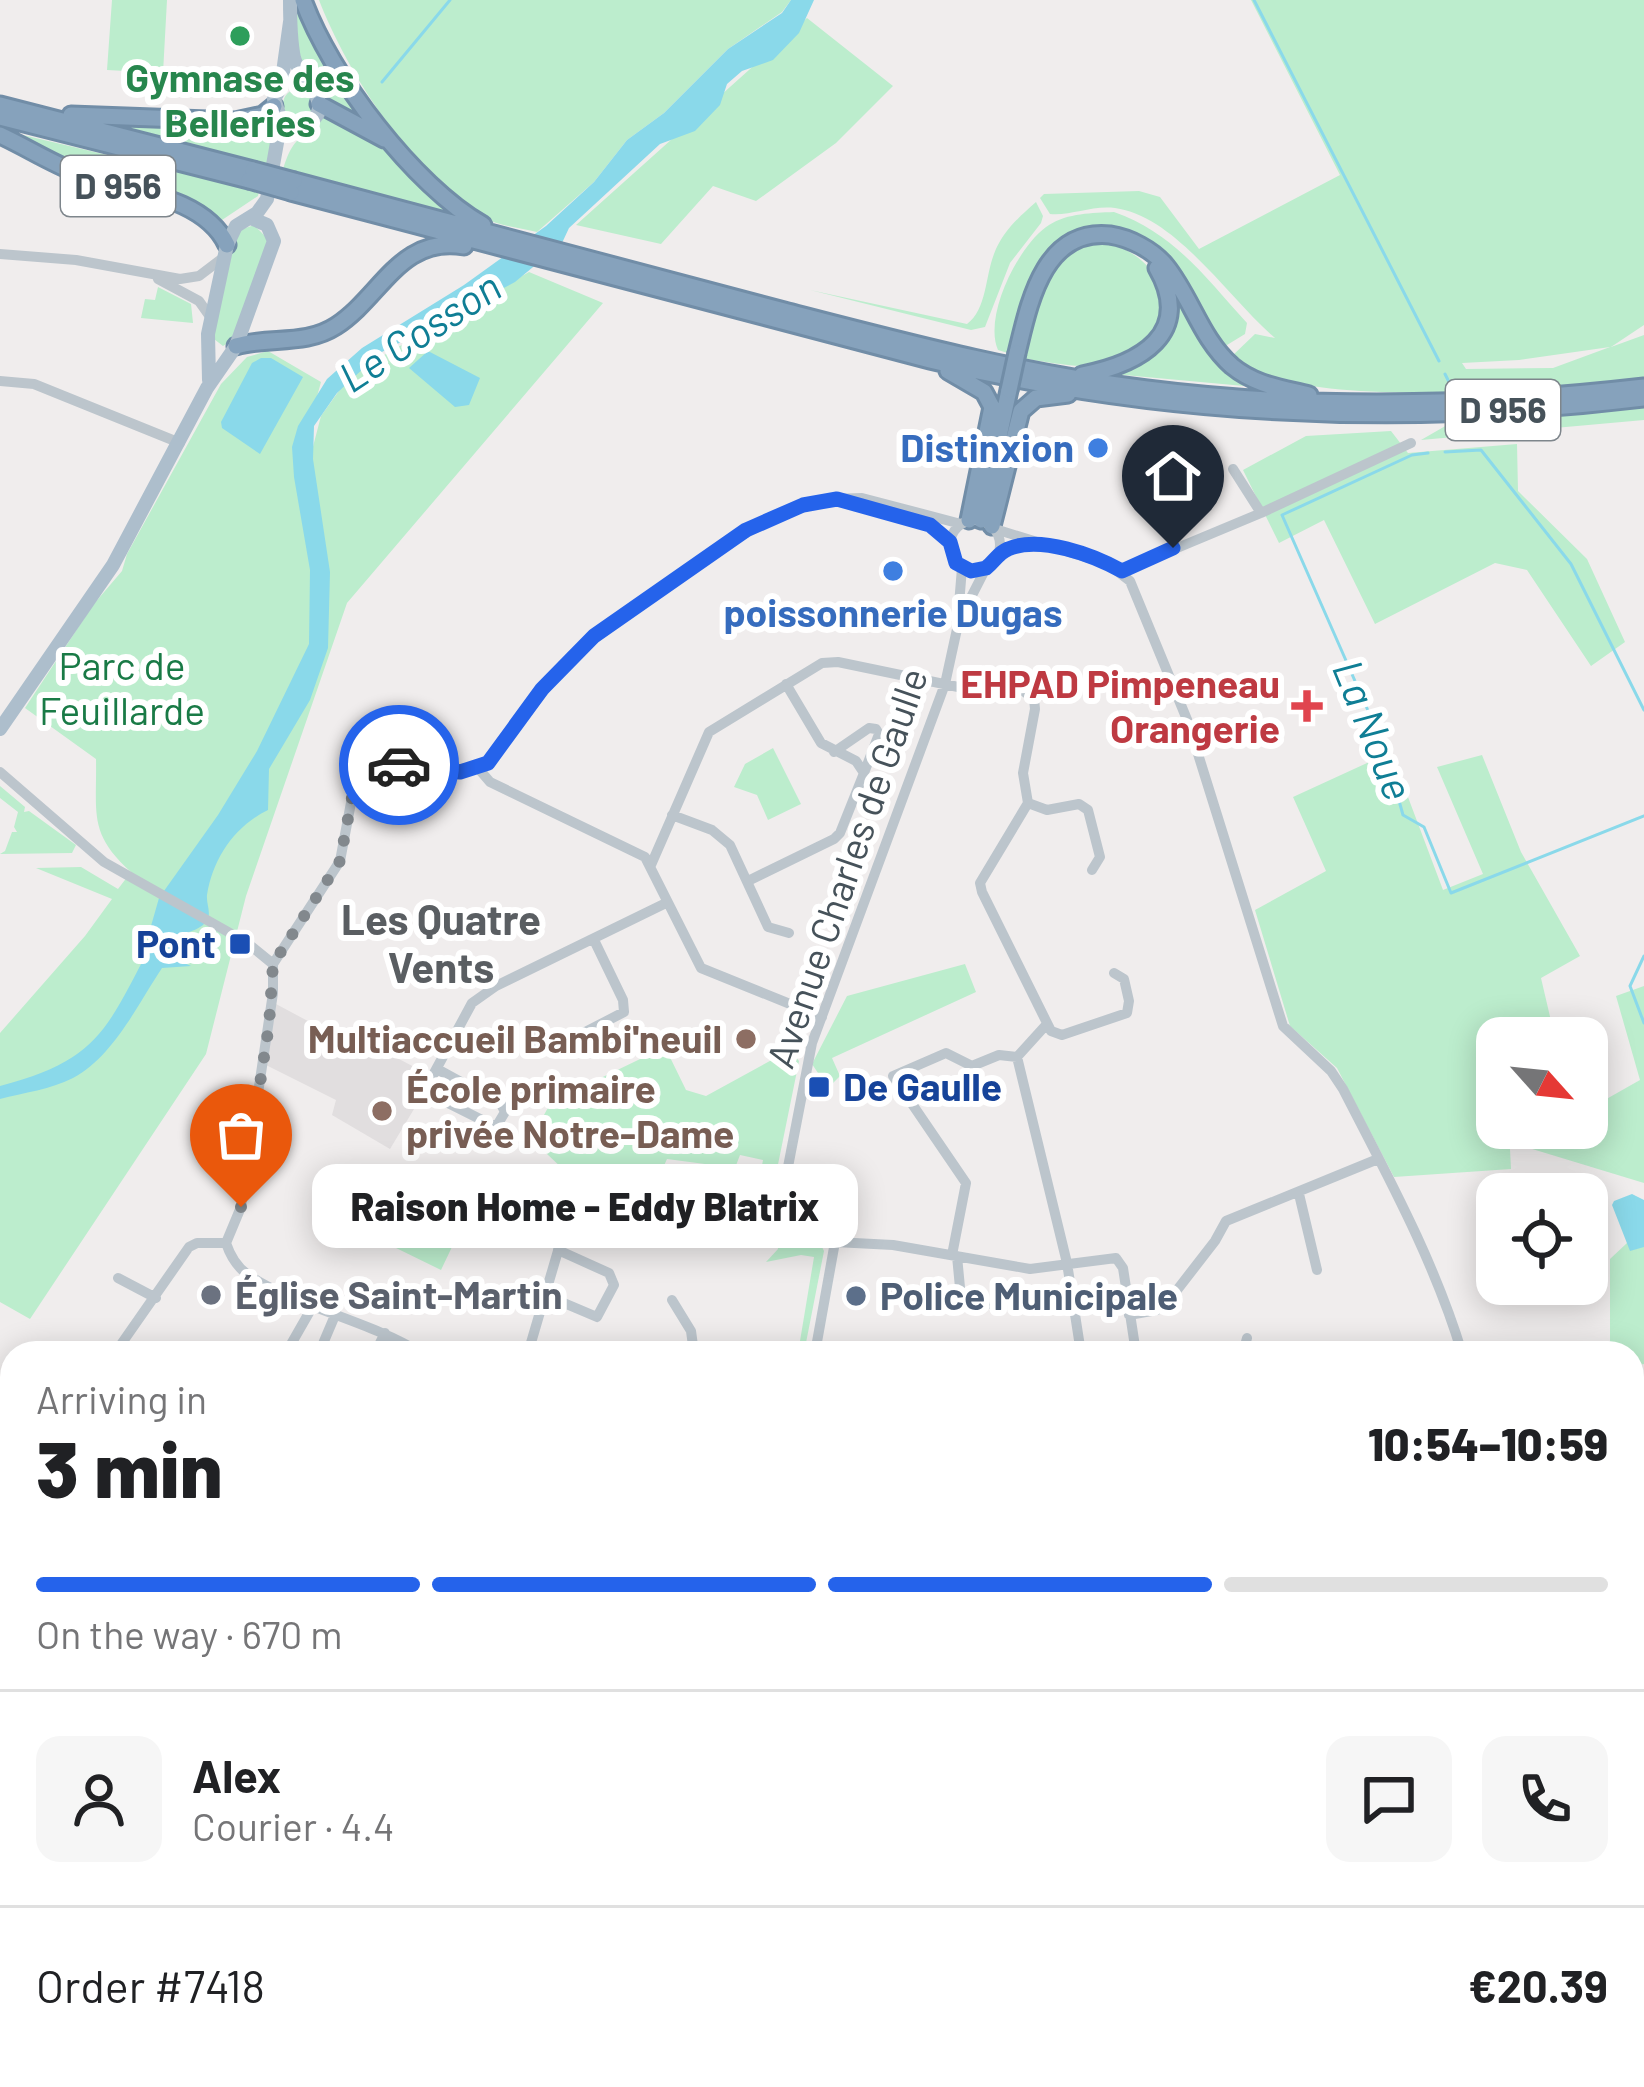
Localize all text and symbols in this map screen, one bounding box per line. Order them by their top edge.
marker: Gymnase des Belleries [227,23,253,49]
place label: Gymnase des Belleries [125,53,355,145]
road number: D 956 [61,156,175,216]
water label: Le Cosson [329,260,509,401]
road number: D 956 [1446,380,1560,440]
place label: Distinxion [900,423,1074,470]
pin [1122,425,1224,548]
marker: Distinxion [1085,435,1111,461]
icon: home [1140,443,1206,509]
marker: poissonnerie Dugas [880,558,906,584]
place label: poissonnerie Dugas [723,588,1063,635]
park label: Parc de Feuillarde [39,641,205,733]
water label: La Noue [1324,652,1426,807]
place label: EHPAD Pimpeneau Orangerie [960,659,1280,751]
street label: Avenue Charles de Gaulle [755,661,936,1074]
marker: EHPAD Pimpeneau Orangerie [1291,690,1323,722]
courier [339,705,459,825]
icon: car [366,732,432,798]
district label: Les Quatre Vents [341,893,541,991]
place label: Pont [136,919,216,966]
marker: Pont [227,931,253,957]
place label: Multiaccueil Bambi'neuil [308,1014,722,1061]
north arrow [1476,1017,1608,1149]
map controls [1476,1017,1608,1305]
marker: Multiaccueil Bambi'neuil [733,1026,759,1052]
place label: De Gaulle [843,1062,1002,1109]
place label: École primaire privée Notre-Dame [406,1064,734,1156]
marker: De Gaulle [806,1074,832,1100]
pin [190,1084,292,1207]
marker: École primaire privée Notre-Dame [369,1098,395,1124]
icon: bag [208,1102,274,1168]
callout: Raison Home - Eddy Blatrix [313,1165,859,1249]
button: locate [1476,1173,1608,1305]
text: Raison Home - Eddy Blatrix [351,1182,819,1229]
place label: Église Saint-Martin [235,1270,563,1317]
place label: Police Municipale [880,1271,1178,1318]
marker: Église Saint-Martin [198,1282,224,1308]
marker: Police Municipale [843,1283,869,1309]
text: Arriving in [36,1375,207,1422]
text: 10:54–10:59 [1368,1416,1608,1470]
text: 3 min [36,1420,223,1514]
text: On the way · 670 m [36,1610,342,1657]
button: person [36,1736,162,1862]
button: chat [1326,1736,1452,1862]
button: phone [1482,1736,1608,1862]
text: Alex [192,1748,281,1802]
text: Courier · 4.4 [192,1802,395,1849]
text: Order #7418 [36,1958,265,2012]
text: €20.39 [1468,1958,1608,2012]

